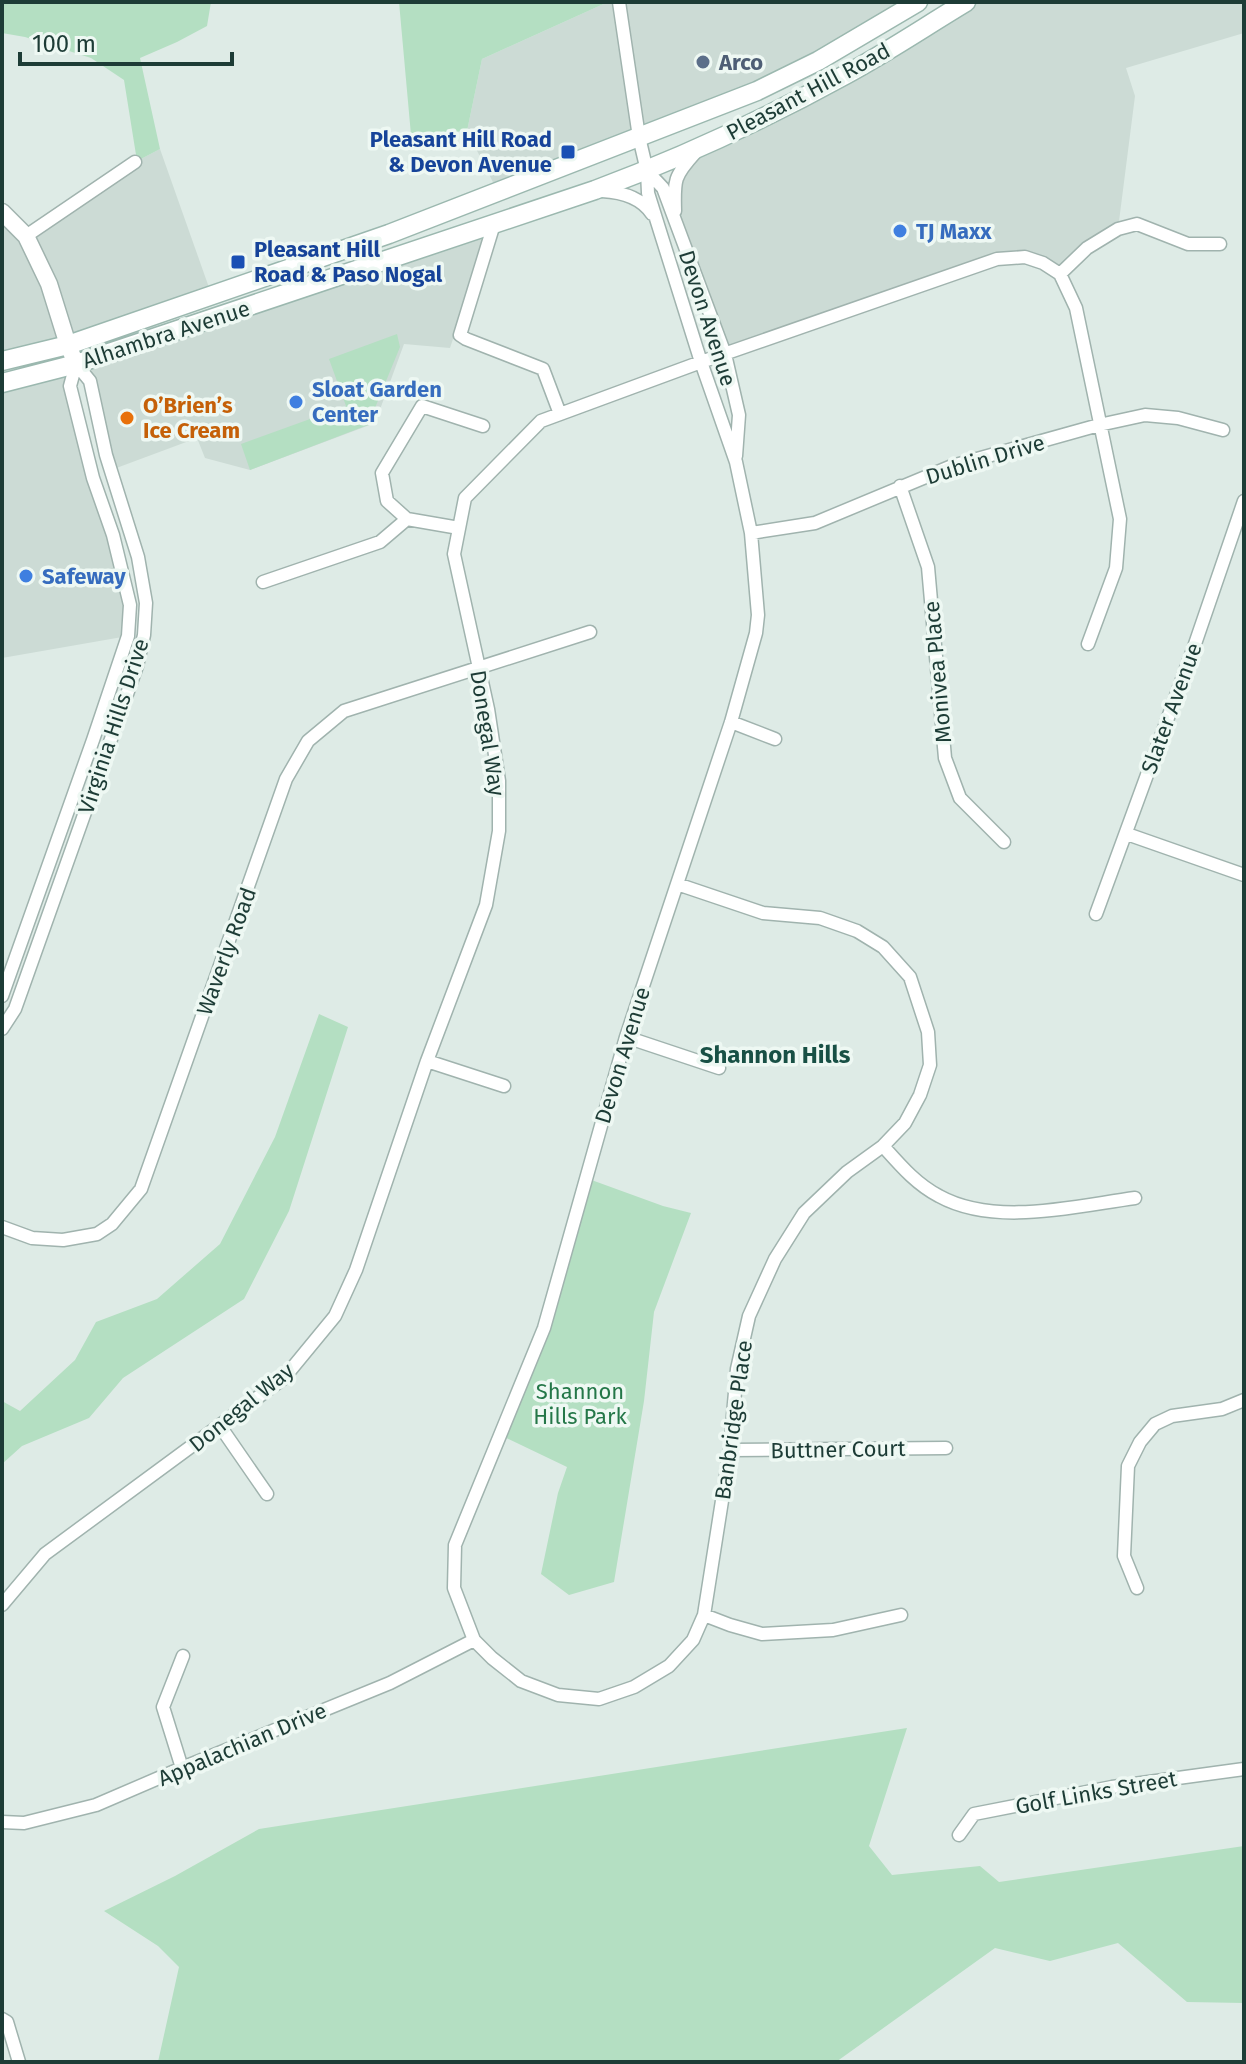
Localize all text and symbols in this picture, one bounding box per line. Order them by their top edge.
scale bar [20,16,232,66]
text: 100 m [32,30,96,58]
street label: Pleasant Hill Road [722,37,895,146]
place label: Arco [718,49,763,76]
marker: Arco [694,53,712,71]
place label: Pleasant Hill Road & Devon Avenue [370,126,552,178]
marker: Pleasant Hill Road & Devon Avenue [559,143,577,161]
place label: TJ Maxx [916,218,992,245]
marker: TJ Maxx [891,222,909,240]
place label: Pleasant Hill Road & Paso Nogal [254,236,443,288]
street label: Devon Avenue [673,247,742,390]
marker: Pleasant Hill Road & Paso Nogal [229,253,247,271]
street label: Alhambra Avenue [79,295,253,374]
place label: Sloat Garden Center [312,376,442,428]
place label: O’Brien’s Ice Cream [143,392,240,444]
marker: Sloat Garden Center [287,393,305,411]
marker: O’Brien’s Ice Cream [118,409,136,427]
street label: Dublin Drive [922,429,1048,490]
place label: Safeway [42,563,126,590]
marker: Safeway [17,567,35,585]
street label: Monivea Place [918,600,957,744]
street label: Virginia Hills Drive [72,635,155,817]
street label: Slater Avenue [1135,639,1208,777]
street label: Donegal Way [464,668,511,798]
street label: Waverly Road [191,884,262,1019]
street label: Devon Avenue [589,984,656,1127]
district label: Shannon Hills [700,1041,851,1069]
street label: Banbridge Place [709,1338,758,1502]
street label: Donegal Way [184,1357,299,1458]
park label: Shannon Hills Park [533,1378,627,1430]
street label: Buttner Court [770,1435,906,1464]
street label: Appalachian Drive [154,1697,331,1792]
street label: Golf Links Street [1013,1765,1179,1820]

